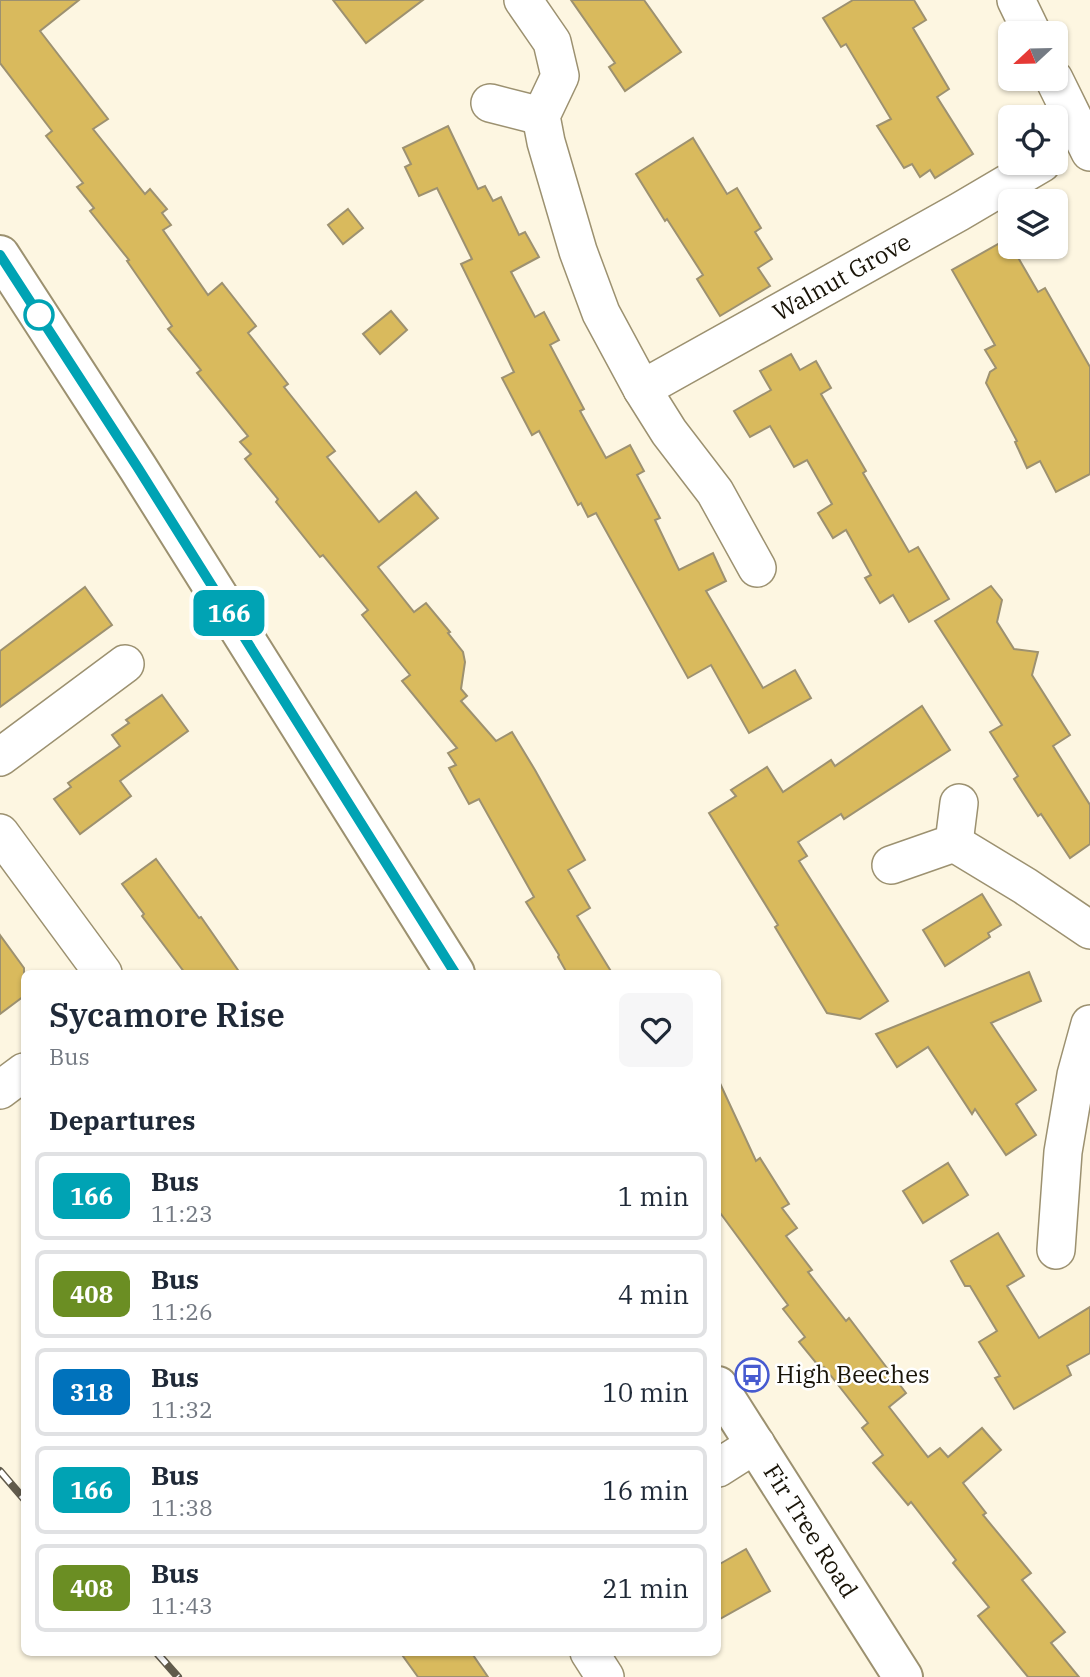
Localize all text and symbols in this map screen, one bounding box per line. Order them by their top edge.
north arrow [998,21,1068,91]
map controls [998,21,1068,259]
button: locate [998,105,1068,175]
button: layers [998,189,1068,259]
street label: Walnut Grove [767,225,916,328]
unlabelled marker [24,300,54,330]
line badge: 166 [189,590,269,636]
text: 166 [207,597,251,629]
text: Sycamore Rise [49,993,285,1036]
button: heart [619,993,693,1067]
text: Bus [49,1041,90,1071]
text: Departures [49,1103,195,1137]
text: Bus [151,1164,199,1198]
text: 1 min [618,1179,689,1213]
text: 166 [70,1180,113,1212]
text: 11:23 [151,1198,213,1228]
text: Bus [151,1262,199,1296]
text: 4 min [618,1277,689,1311]
text: 408 [70,1278,113,1310]
text: 11:26 [151,1296,213,1326]
bus stop icon: High Beeches [733,1356,771,1394]
place label: High Beeches [776,1358,930,1390]
text: Bus [151,1360,199,1394]
text: 10 min [602,1375,689,1409]
text: 318 [70,1376,113,1408]
text: 11:32 [151,1394,213,1424]
text: Bus [151,1458,199,1492]
street label: Fir Tree Road [757,1458,866,1604]
text: 16 min [602,1473,689,1507]
text: 166 [70,1474,113,1506]
text: 11:38 [151,1492,213,1522]
text: Bus [151,1556,199,1590]
text: 21 min [602,1571,689,1605]
text: 408 [70,1572,113,1604]
text: 11:43 [151,1590,213,1620]

